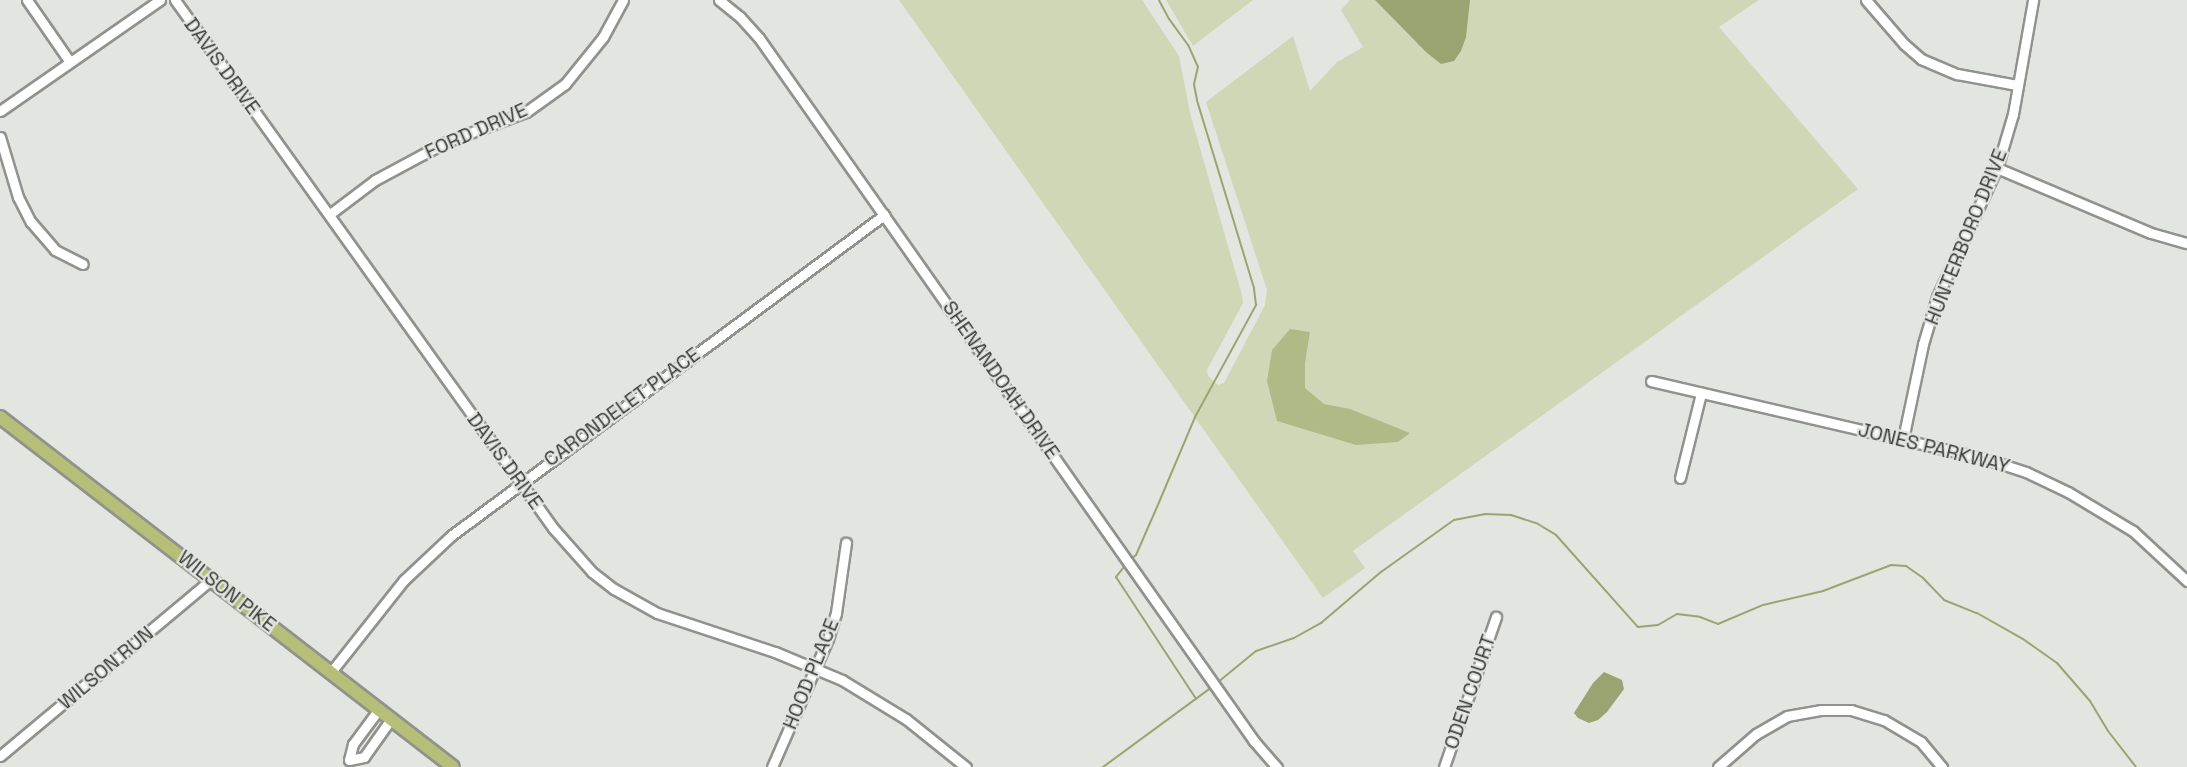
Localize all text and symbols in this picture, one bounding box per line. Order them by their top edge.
street label: DAVIS DRIVE [179,13,265,119]
street label: FORD DRIVE [421,98,531,164]
street label: HUNTERBORO DRIVE [1920,146,2012,328]
street label: SHENANDOAH DRIVE [937,296,1065,464]
street label: CARONDELET PLACE [539,342,705,472]
street label: DAVIS DRIVE [462,408,548,514]
street label: JONES PARKWAY [1856,418,2012,478]
street label: WILSON PIKE [173,545,281,637]
street label: HOOD PLACE [778,615,844,733]
street label: WILSON RUN [54,621,158,715]
street label: ODEN COURT [1439,632,1501,752]

